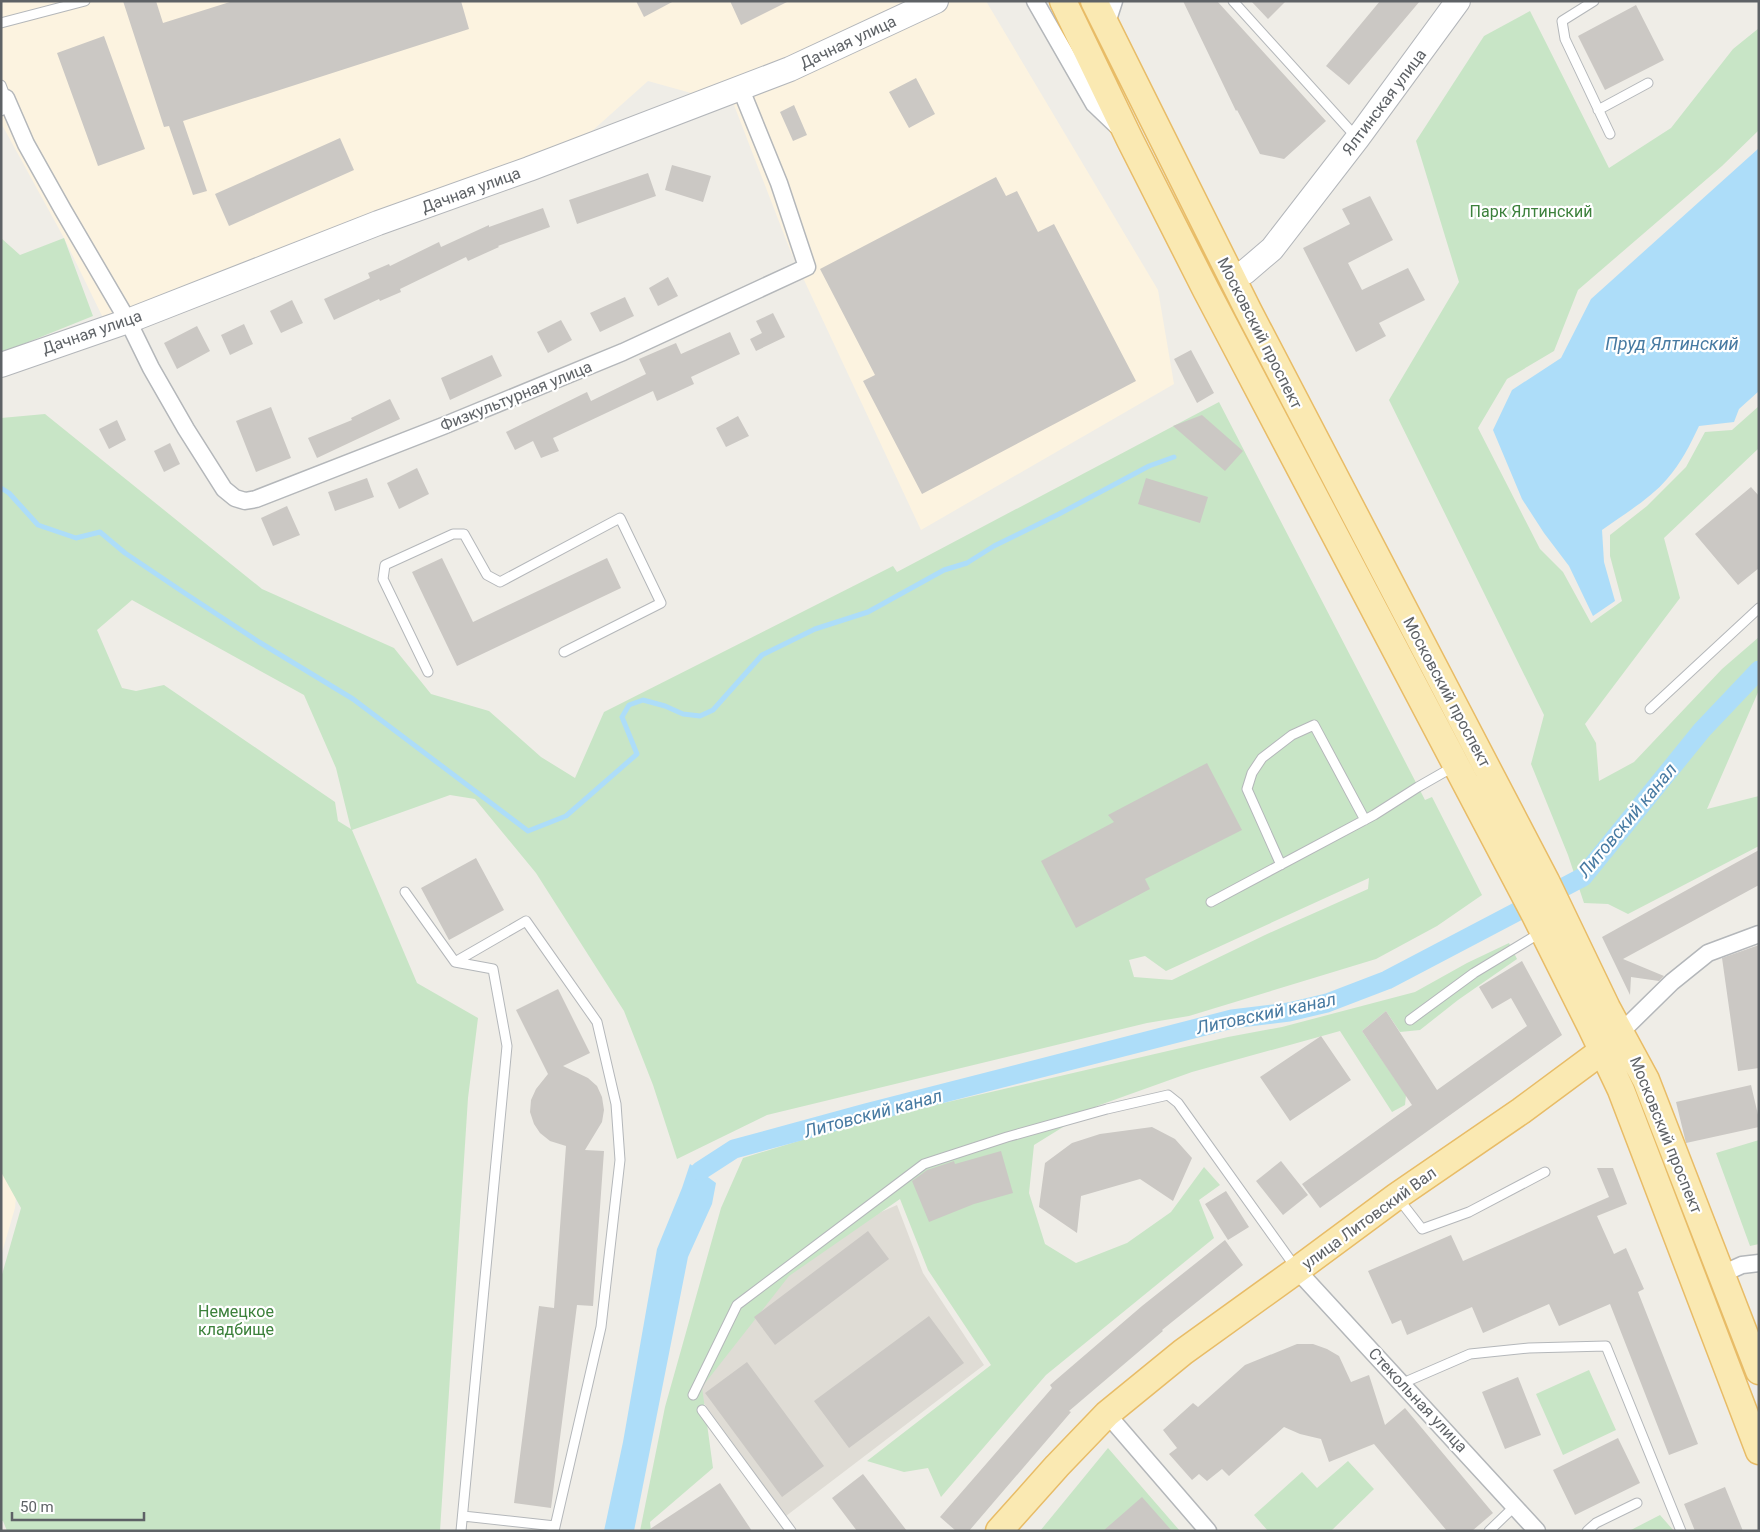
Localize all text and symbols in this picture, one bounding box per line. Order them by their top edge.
street label: Дачная улица [797,11,899,73]
street label: Ялтинская улица [1338,45,1430,159]
street label: Дачная улица [419,163,523,217]
park label: Парк Ялтинский [1470,202,1592,221]
street label: Московский проспект [1214,254,1307,412]
street label: Дачная улица [40,306,144,358]
water label: Пруд Ялтинский [1605,333,1739,354]
street label: Физкультурная улица [437,357,595,435]
street label: Московский проспект [1399,614,1495,771]
water label: Литовский канал [1573,759,1681,882]
water label: Литовский канал [1193,988,1338,1038]
street label: Московский проспект [1626,1054,1706,1216]
water label: Литовский канал [801,1084,944,1142]
street label: улица Литовский Вал [1298,1163,1440,1273]
park label: Немецкое кладбище [198,1302,274,1339]
street label: Стекольная улица [1365,1344,1471,1456]
scale bar [12,1490,145,1522]
text: 50 m [20,1498,54,1516]

